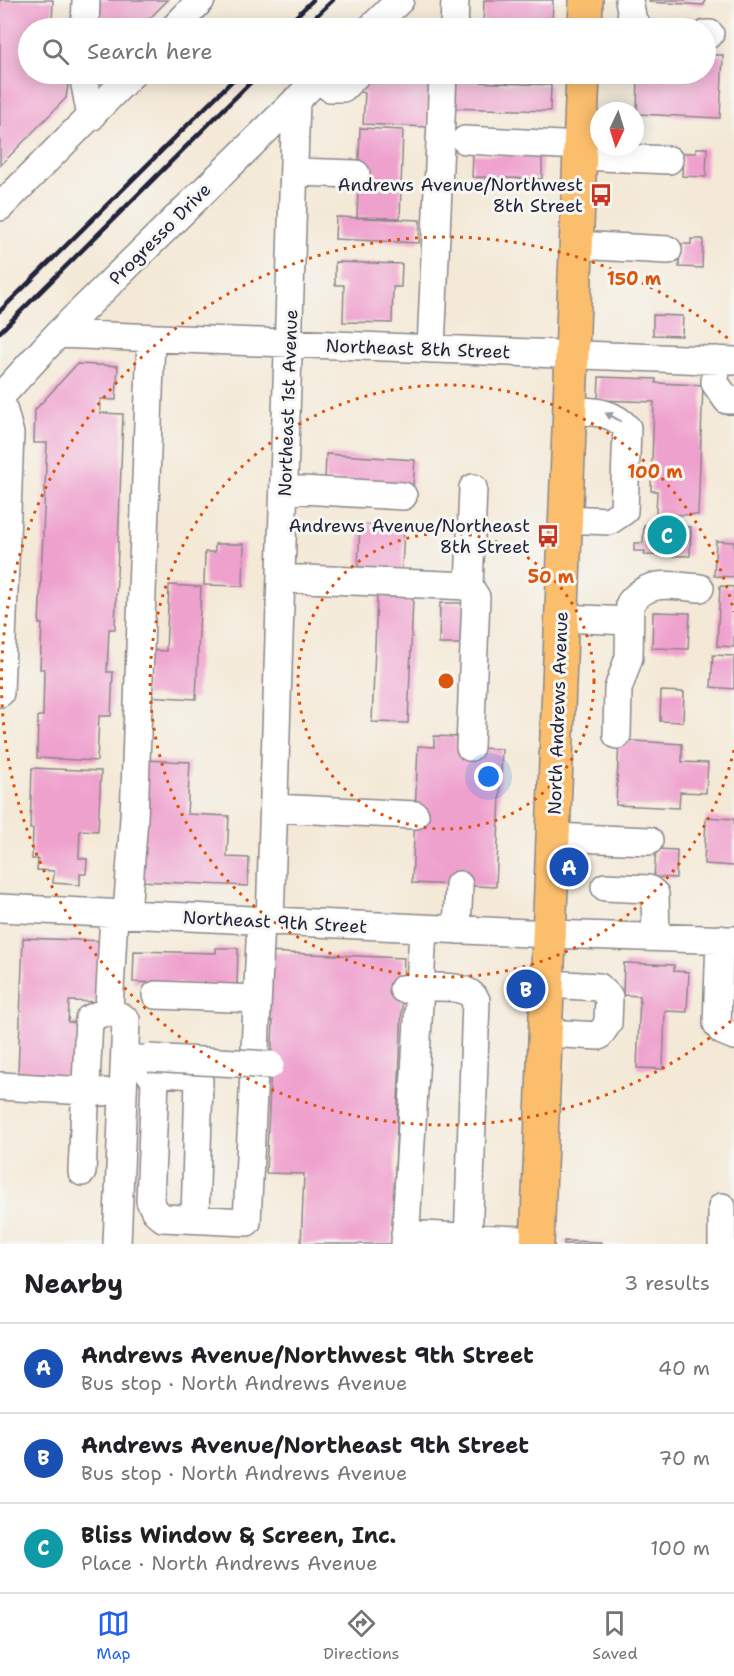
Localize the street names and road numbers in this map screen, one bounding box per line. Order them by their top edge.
street label: Progresso Drive [104,178,216,290]
street label: Northeast 1st Avenue [273,309,303,497]
street label: Northeast 8th Street [325,334,511,364]
street label: North Andrews Avenue [542,611,574,815]
street label: Northeast 9th Street [182,905,368,939]

